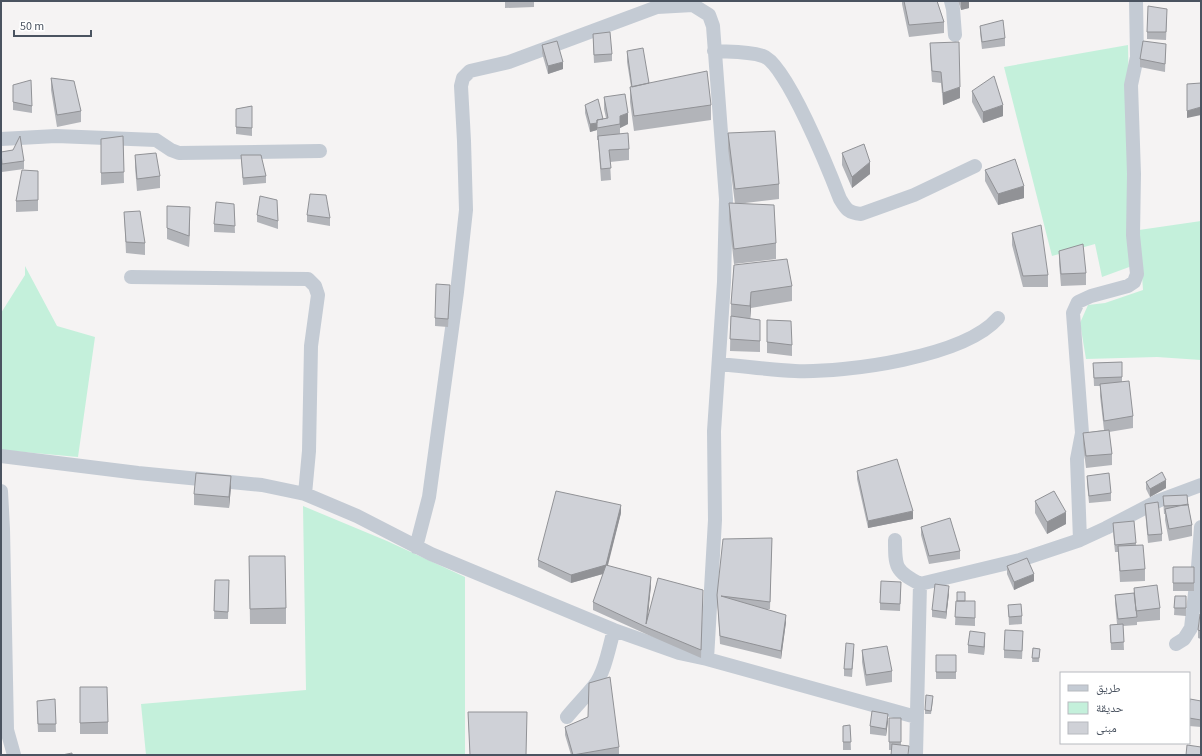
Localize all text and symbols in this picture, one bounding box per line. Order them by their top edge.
scale bar [14,12,91,38]
text: 50 m [20,18,44,35]
legend [1060,672,1190,744]
text: طريق [1096,680,1121,697]
text: حديقة [1096,700,1124,717]
text: مبنى [1096,720,1117,737]

